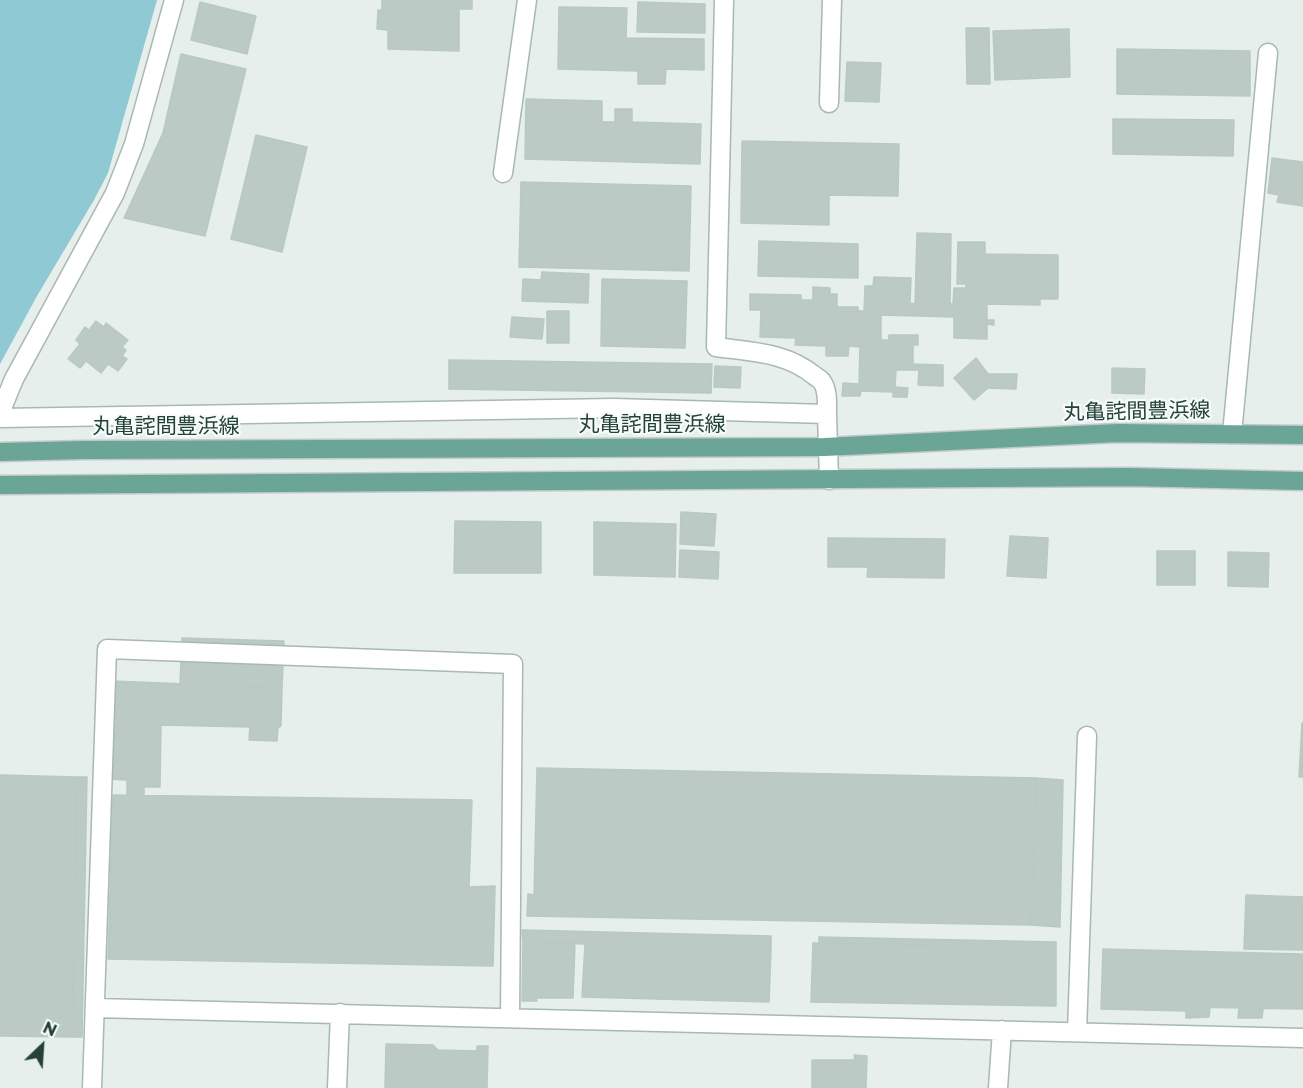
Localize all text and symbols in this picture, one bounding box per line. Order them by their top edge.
street label: 丸亀詫間豊浜線 [1063,398,1211,426]
street label: 丸亀詫間豊浜線 [579,412,725,438]
street label: 丸亀詫間豊浜線 [93,414,239,440]
north arrow [12,1016,72,1076]
text: N [40,1018,60,1041]

